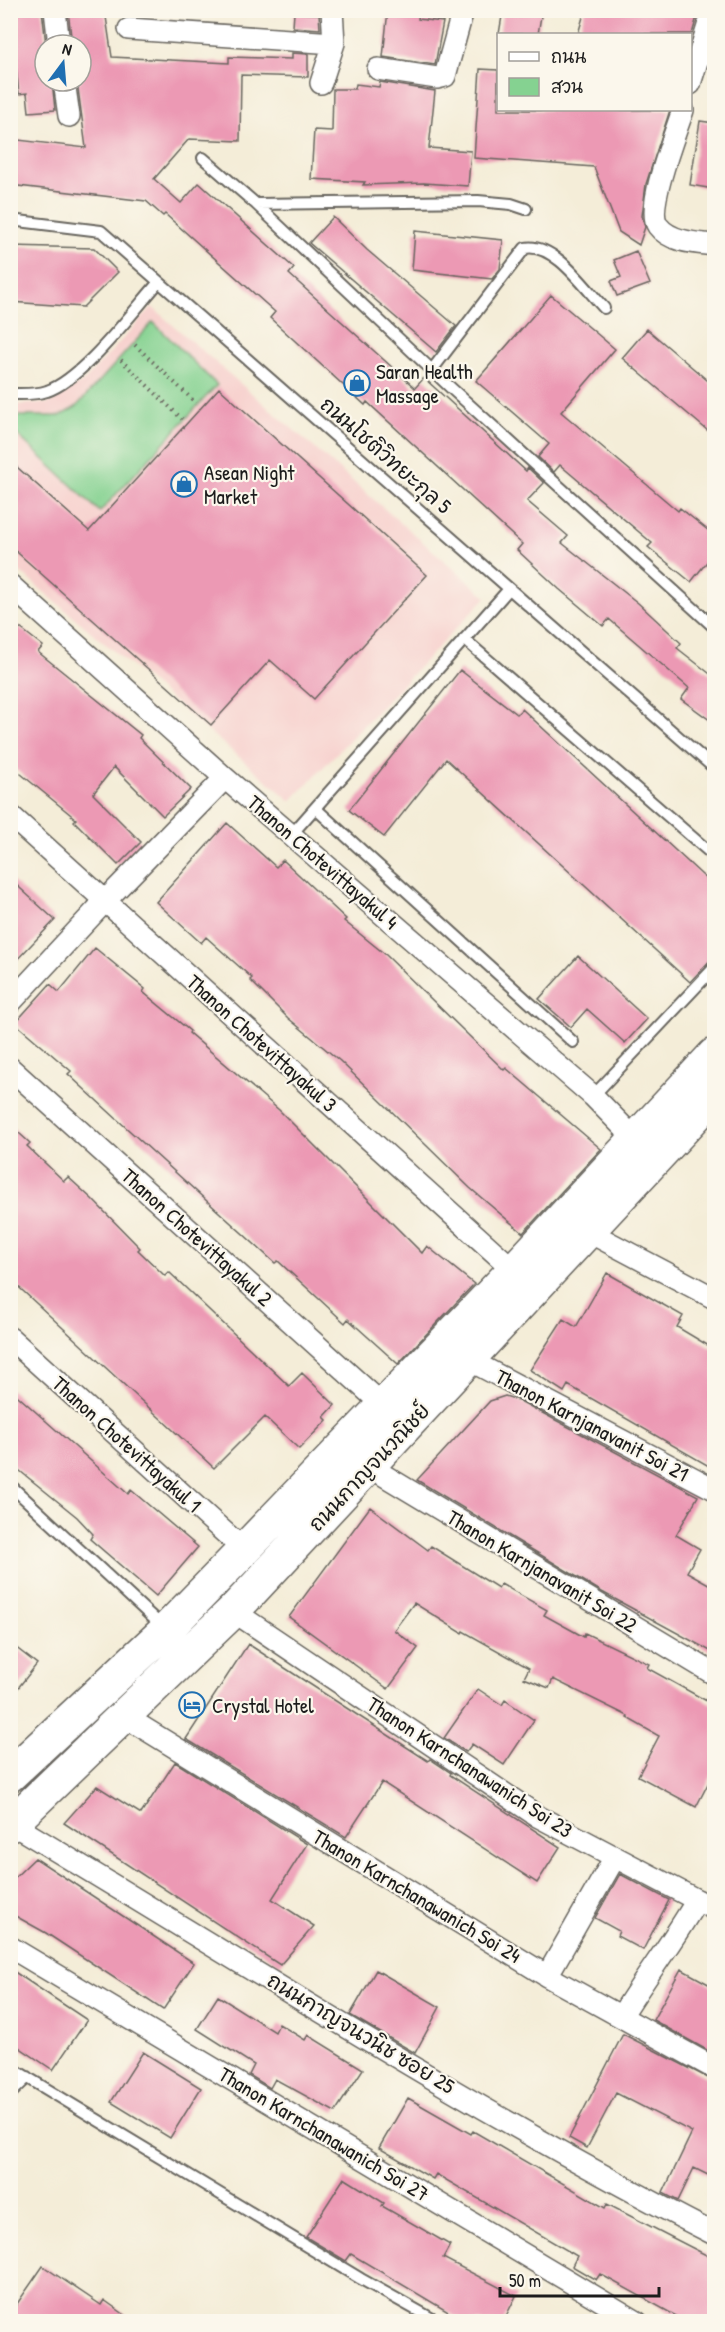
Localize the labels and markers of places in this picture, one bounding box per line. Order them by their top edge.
place label: Saran Health Massage [376,357,473,410]
shop icon: Saran Health Massage [342,368,372,398]
place label: Asean Night Market [204,458,295,511]
shop icon: Asean Night Market [169,469,199,499]
hotel icon: Crystal Hotel [177,1690,207,1720]
place label: Crystal Hotel [212,1691,314,1720]

